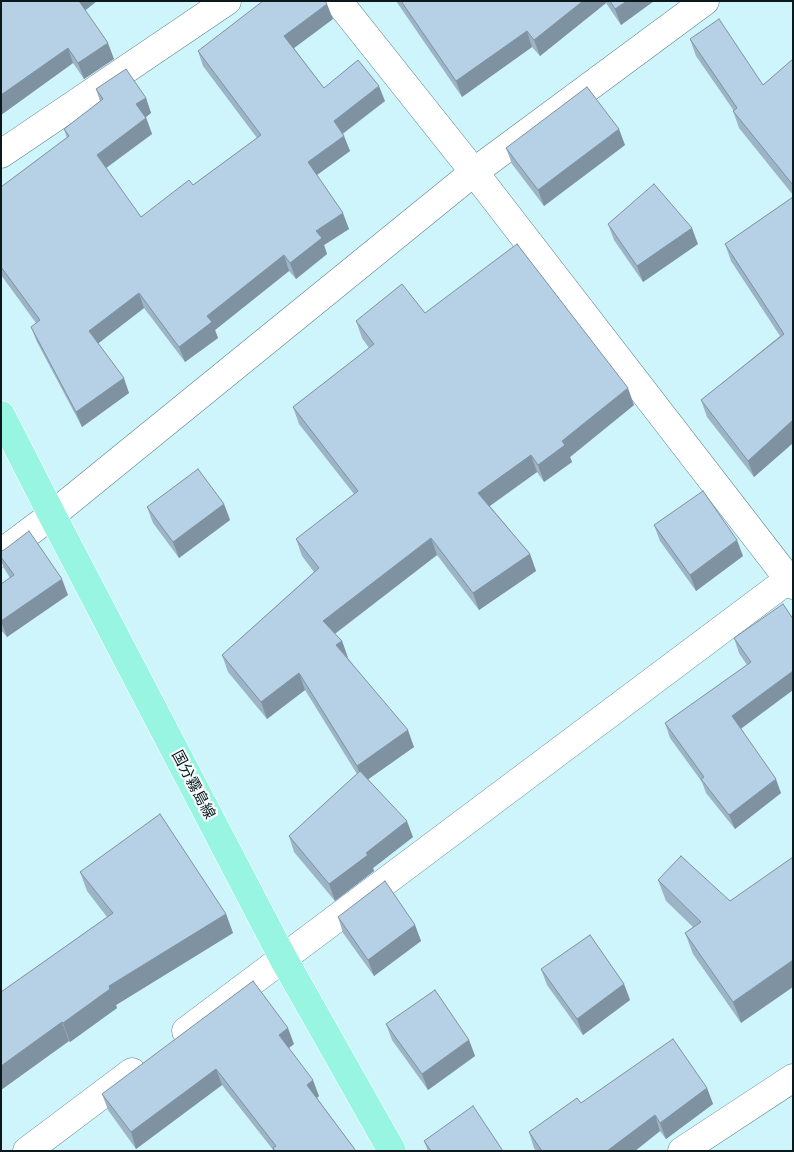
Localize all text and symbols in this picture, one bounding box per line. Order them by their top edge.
street label: 国分霧島線 [167,748,219,822]

